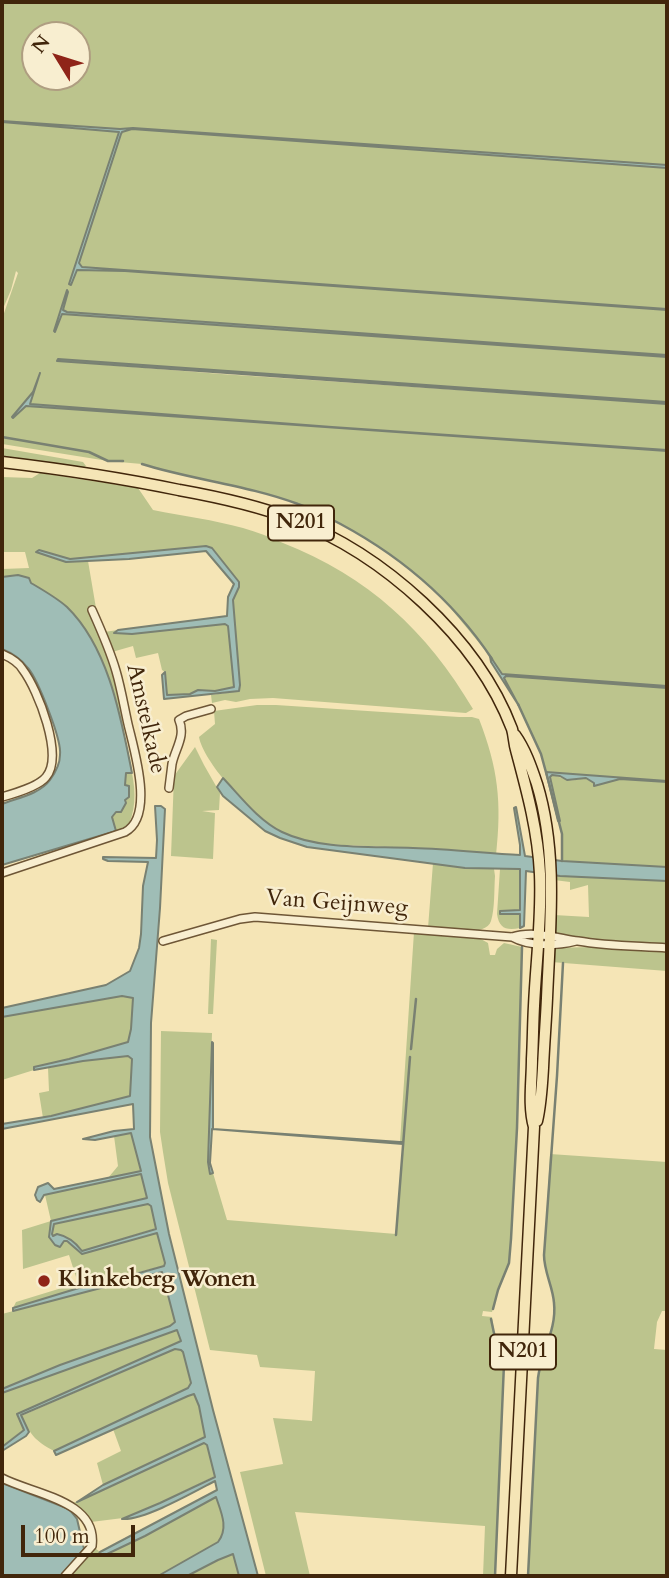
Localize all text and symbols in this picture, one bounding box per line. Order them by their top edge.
north arrow [21,21,91,91]
text: N [26,30,56,59]
road number: N201 [268,505,334,540]
street label: Amstelkade [119,661,171,777]
street label: Van Geijnweg [265,885,409,923]
place label: Klinkeberg Wonen [58,1267,256,1295]
marker: Klinkeberg Wonen [36,1273,52,1289]
road number: N201 [490,1334,556,1370]
scale bar [24,1512,138,1556]
text: 100 m [34,1522,90,1551]

